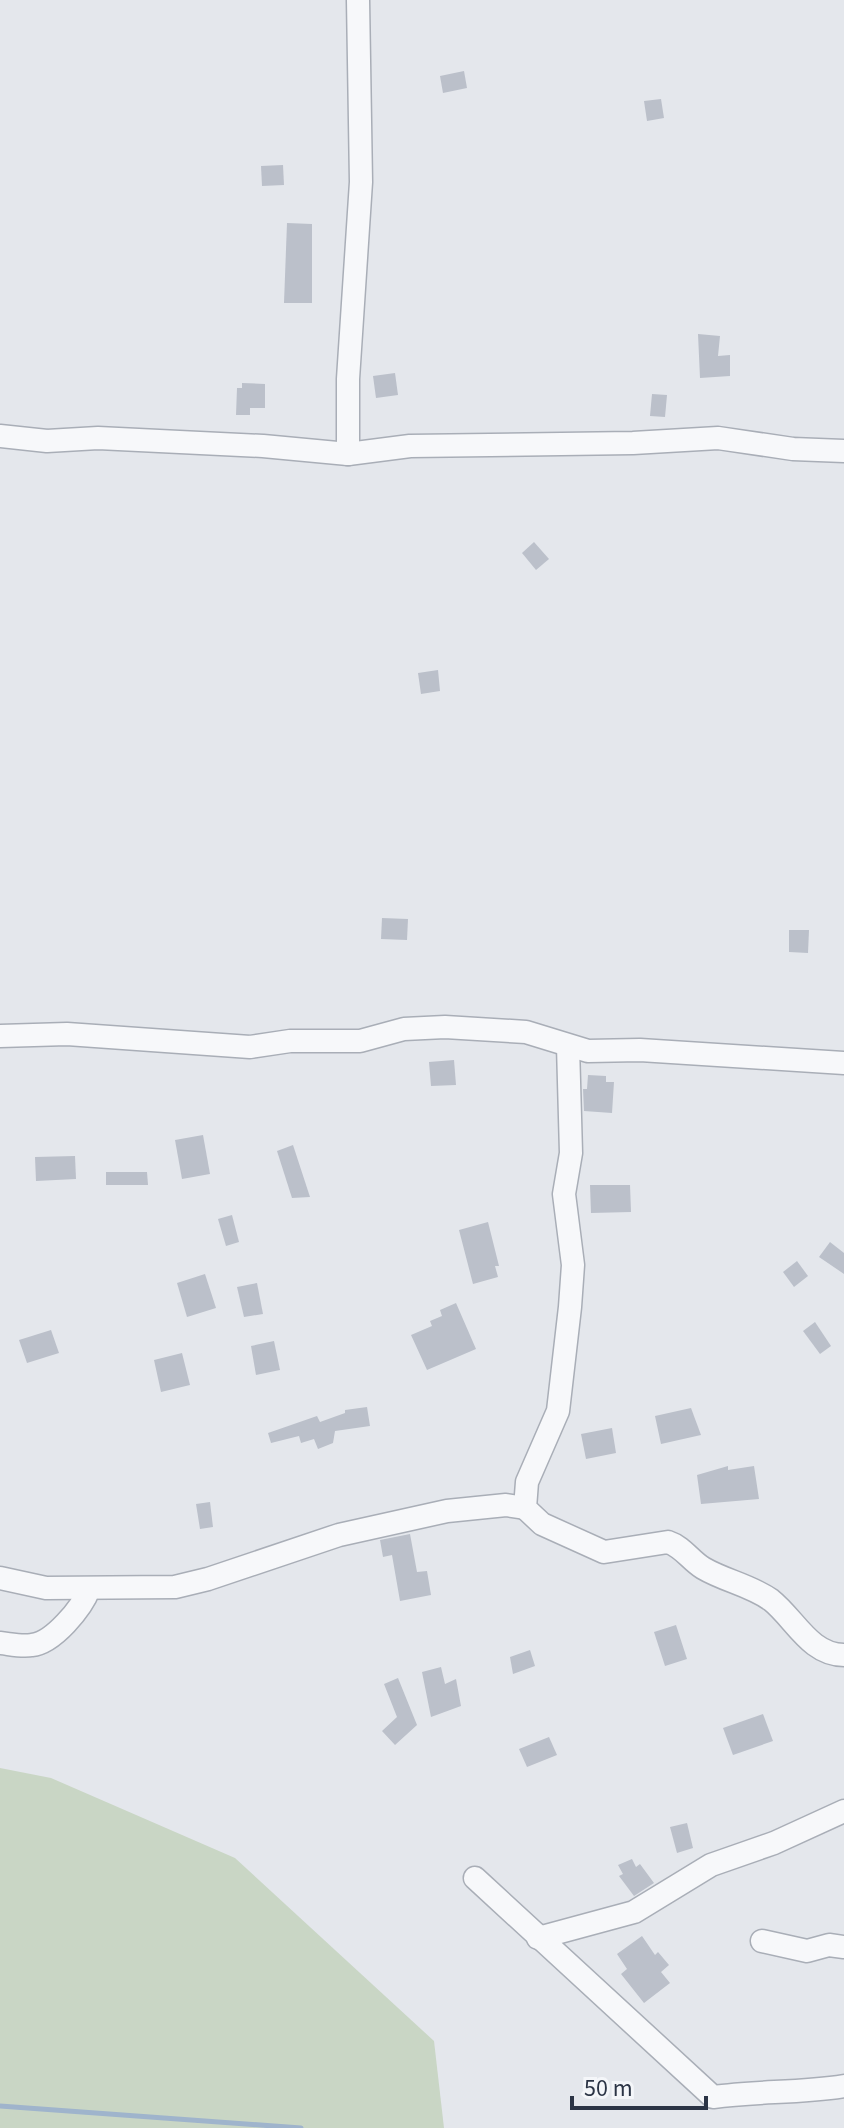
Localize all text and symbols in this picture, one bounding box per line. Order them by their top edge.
scale bar [572,2060,706,2110]
text: 50 m [584,2071,633,2106]

